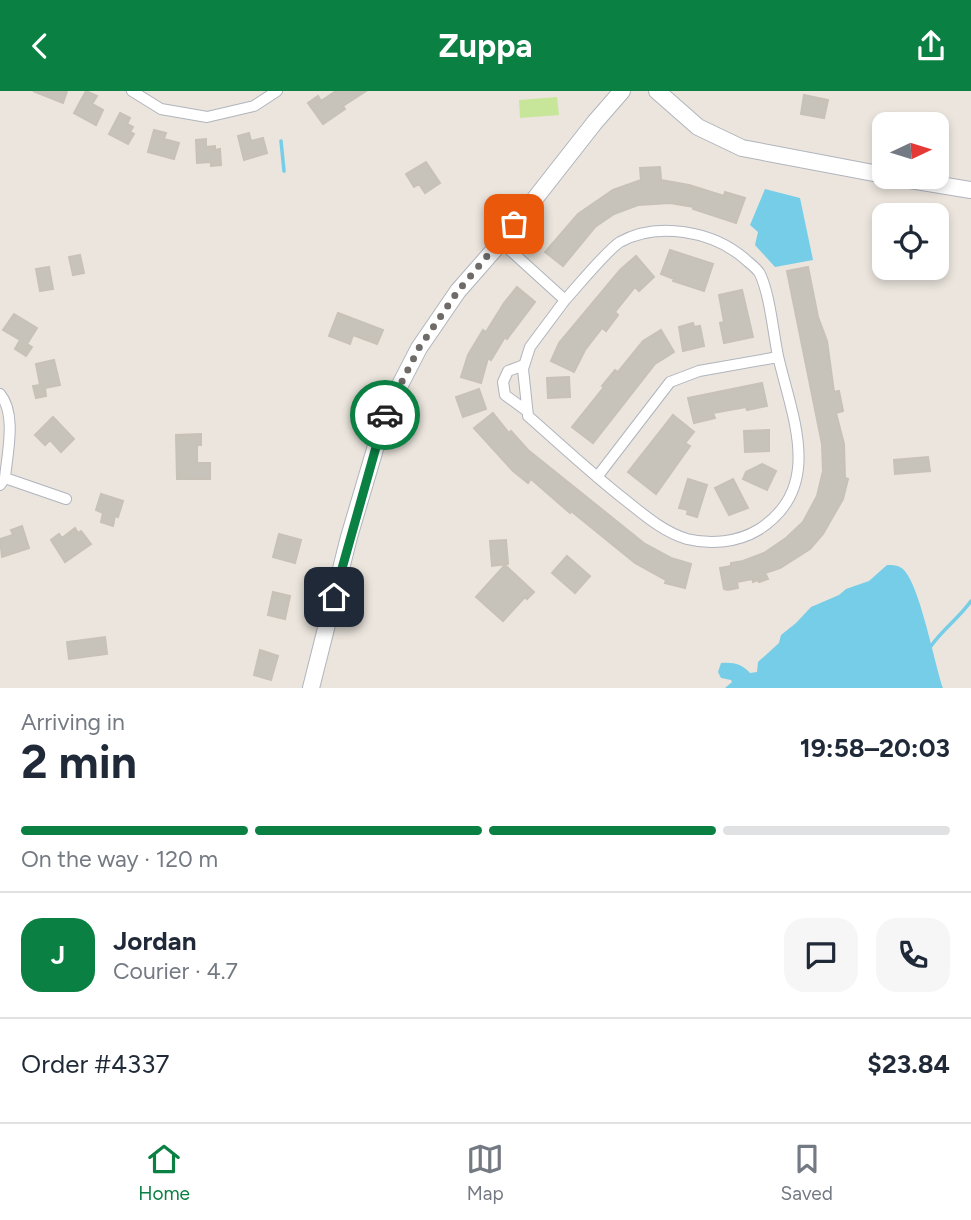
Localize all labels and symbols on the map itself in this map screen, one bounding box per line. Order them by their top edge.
north arrow [872,112,948,189]
pin [484,194,544,254]
courier [350,380,420,450]
pin [304,567,364,627]

